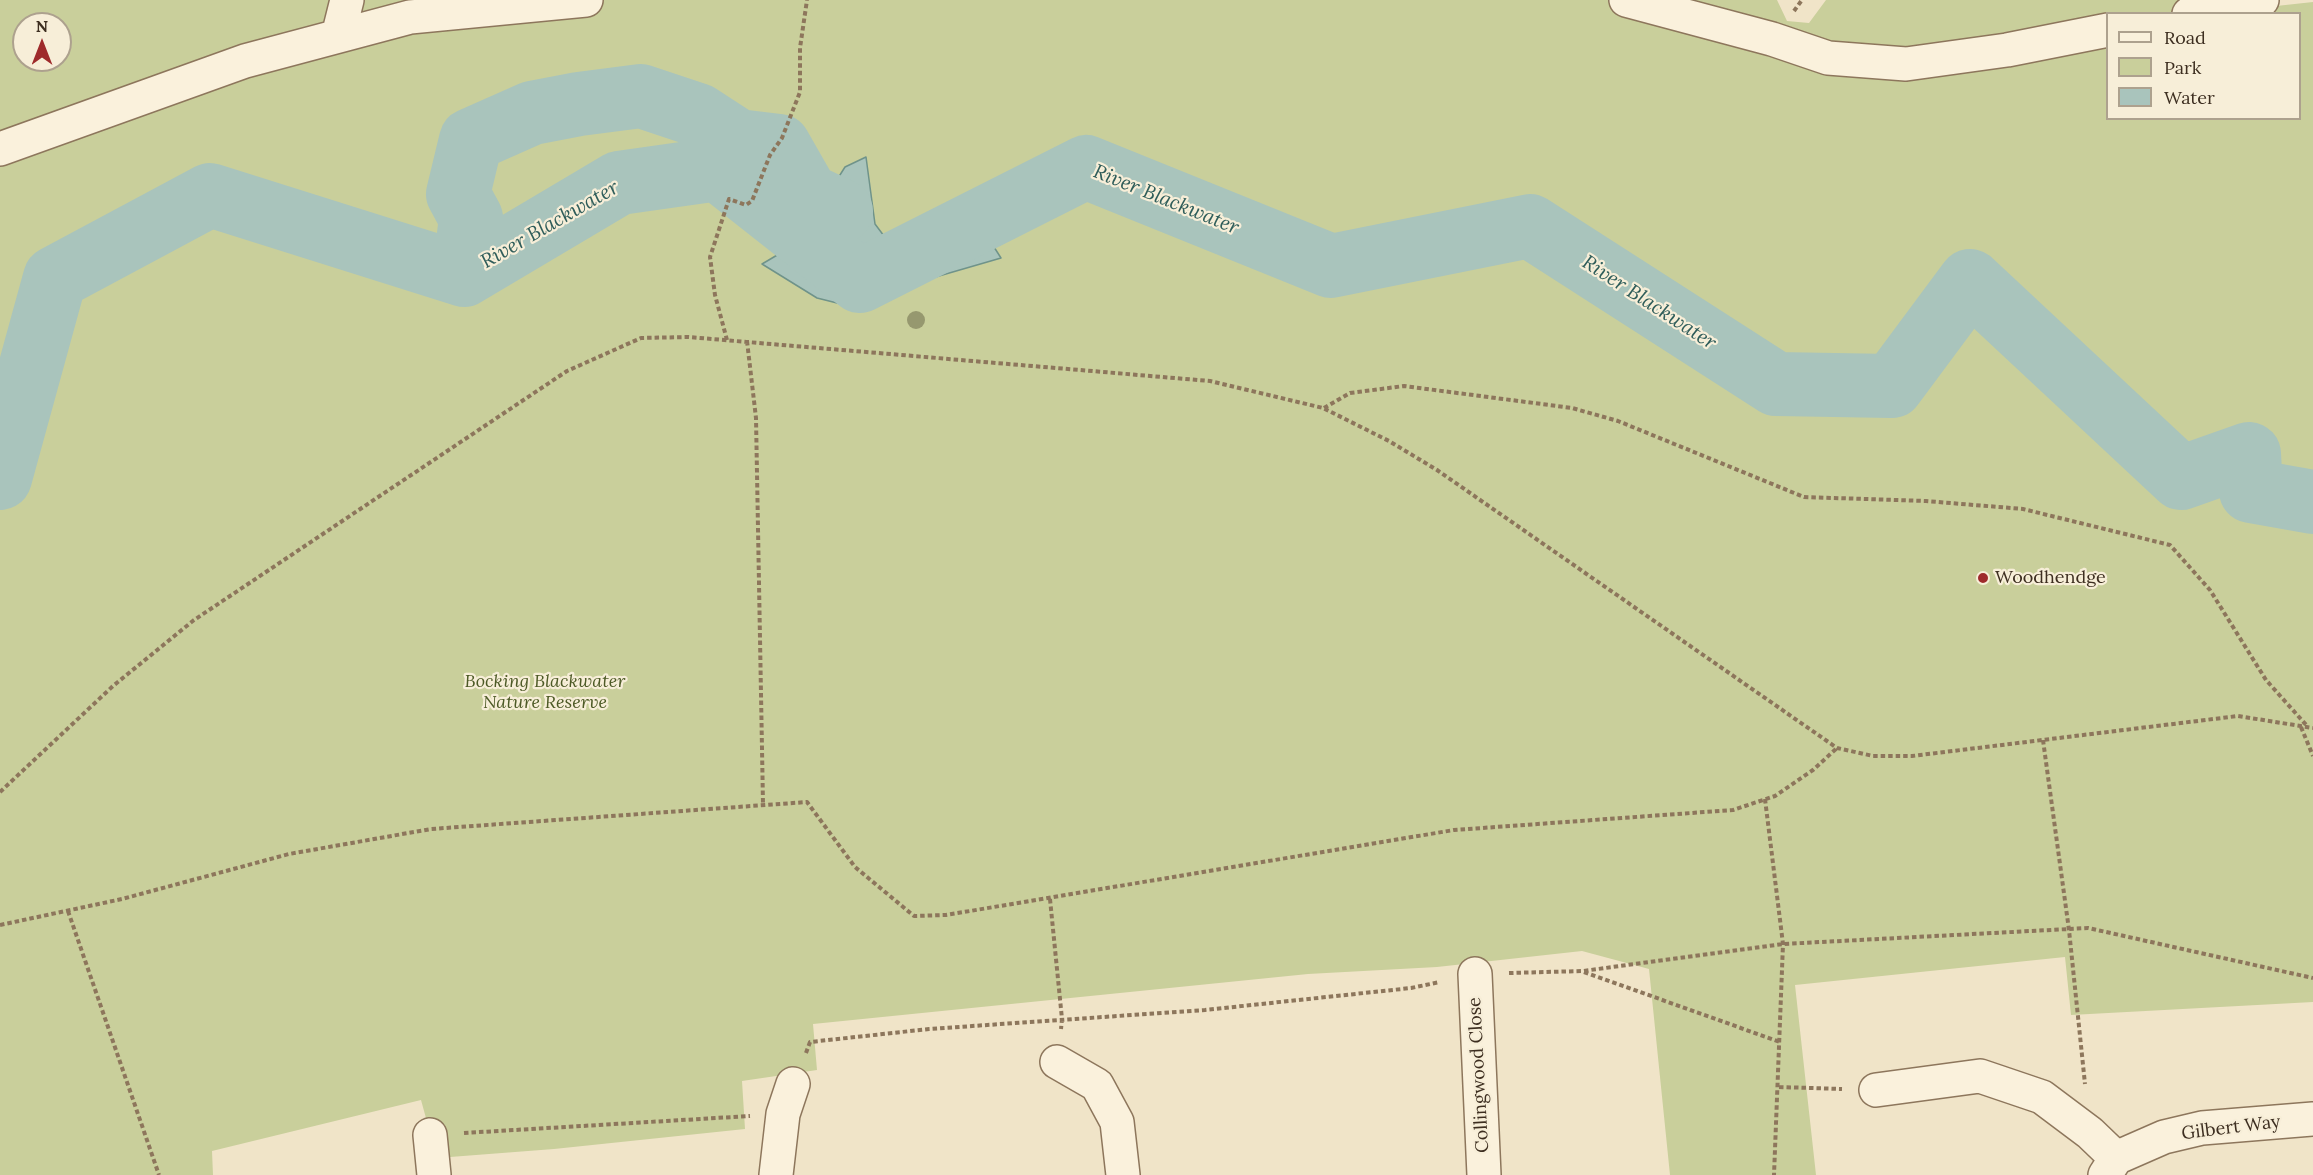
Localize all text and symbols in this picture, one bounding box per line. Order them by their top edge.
north arrow [12,12,72,72]
legend [2106,12,2301,120]
text: N [36,16,48,36]
text: Road [2164,26,2206,49]
text: Park [2164,56,2201,79]
text: Water [2164,86,2215,109]
water label: River Blackwater [1090,160,1242,240]
water label: River Blackwater [477,176,623,274]
water label: River Blackwater [1577,251,1721,355]
place label: Woodhendge [1995,567,2106,589]
marker: Woodhendge [1976,571,1990,585]
park label: Bocking Blackwater Nature Reserve [465,671,625,714]
street label: Collingwood Close [1464,997,1494,1153]
street label: Gilbert Way [2180,1111,2282,1145]

